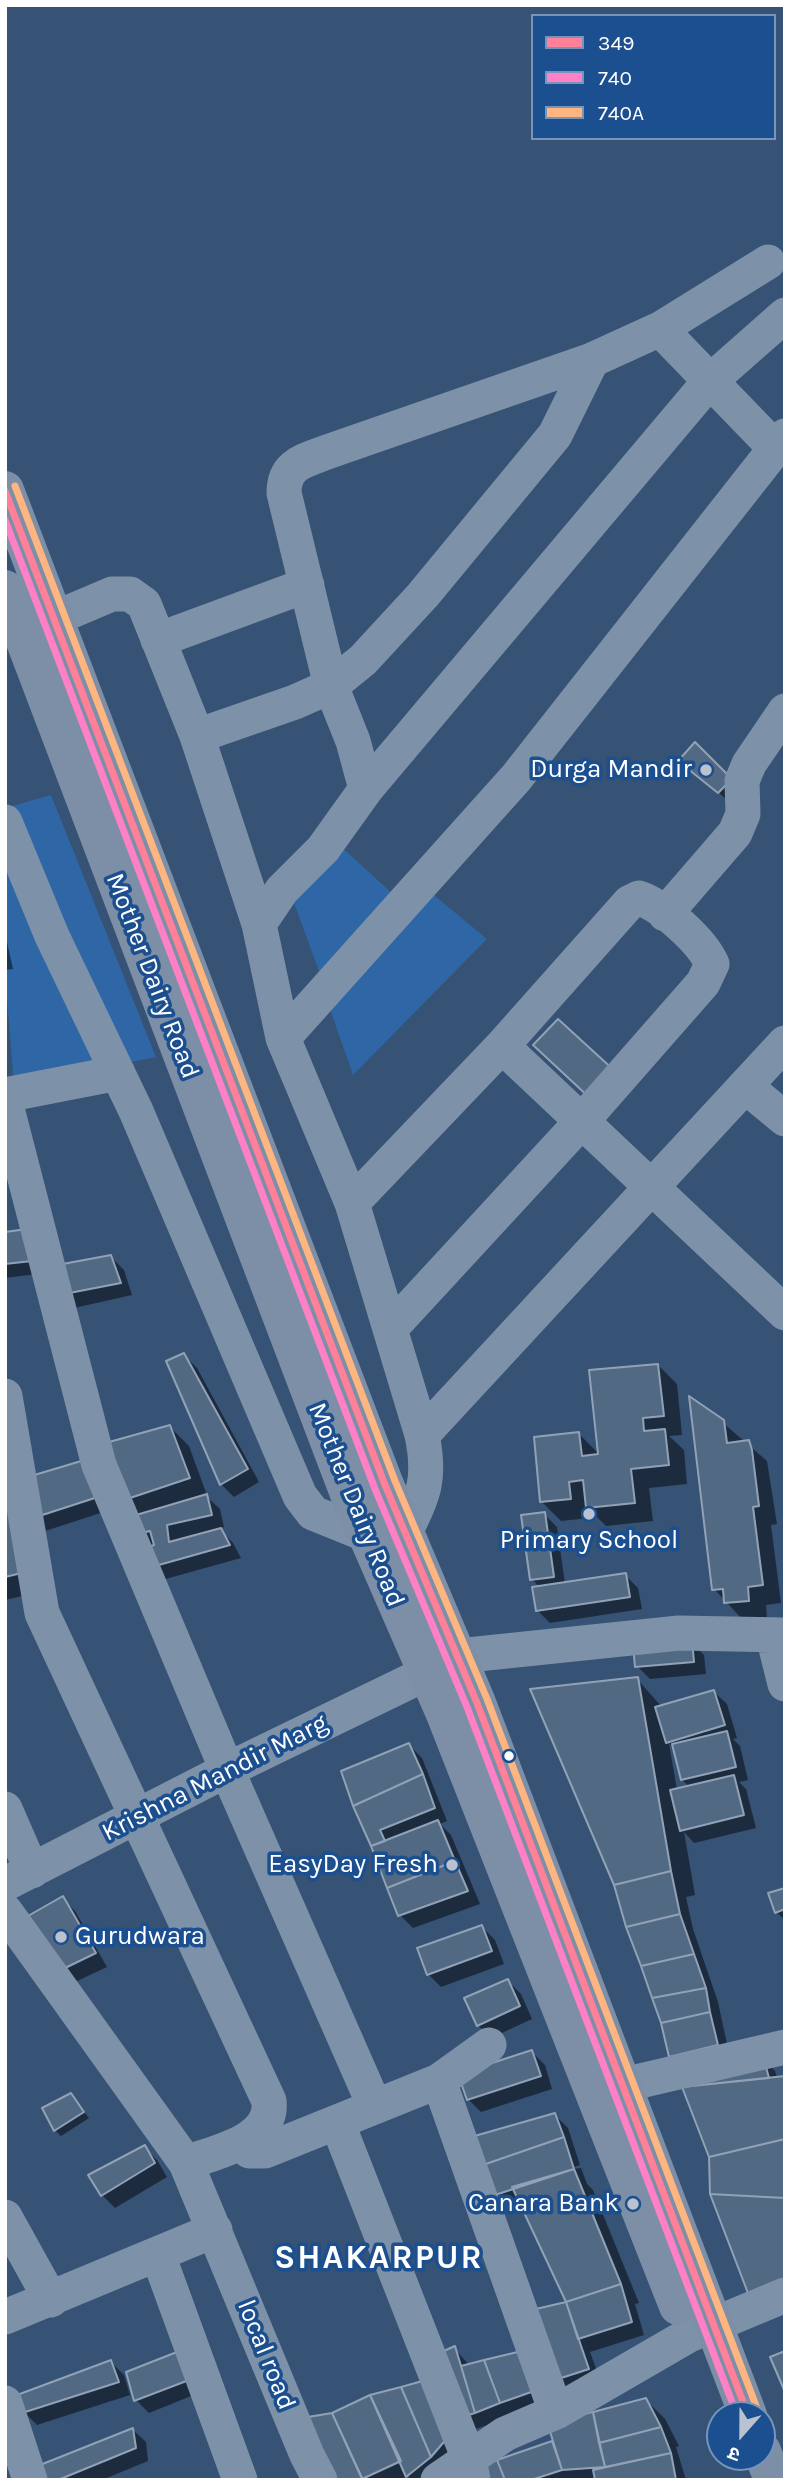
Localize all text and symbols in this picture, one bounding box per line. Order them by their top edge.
legend [531,14,776,140]
text: 349 [598,31,634,55]
text: 740 [598,66,632,90]
text: 740A [598,101,644,125]
place label: Durga Mandir [530,754,692,786]
marker: Durga Mandir [698,762,714,778]
street label: Mother Dairy Road [98,869,206,1083]
street label: Mother Dairy Road [301,1398,411,1612]
marker: Primary School [581,1506,597,1522]
place label: Primary School [500,1525,678,1557]
street label: Krishna Mandir Marg [97,1708,333,1848]
unlabelled marker [502,1749,516,1763]
place label: EasyDay Fresh [268,1849,438,1881]
marker: EasyDay Fresh [444,1857,460,1873]
place label: Gurudwara [75,1921,205,1953]
marker: Gurudwara [53,1929,69,1945]
place label: Canara Bank [468,2188,619,2220]
marker: Canara Bank [625,2196,641,2212]
district label: SHAKARPUR [275,2239,483,2279]
street label: local road [230,2295,302,2415]
north arrow [706,2401,776,2471]
text: उ [725,2441,743,2466]

